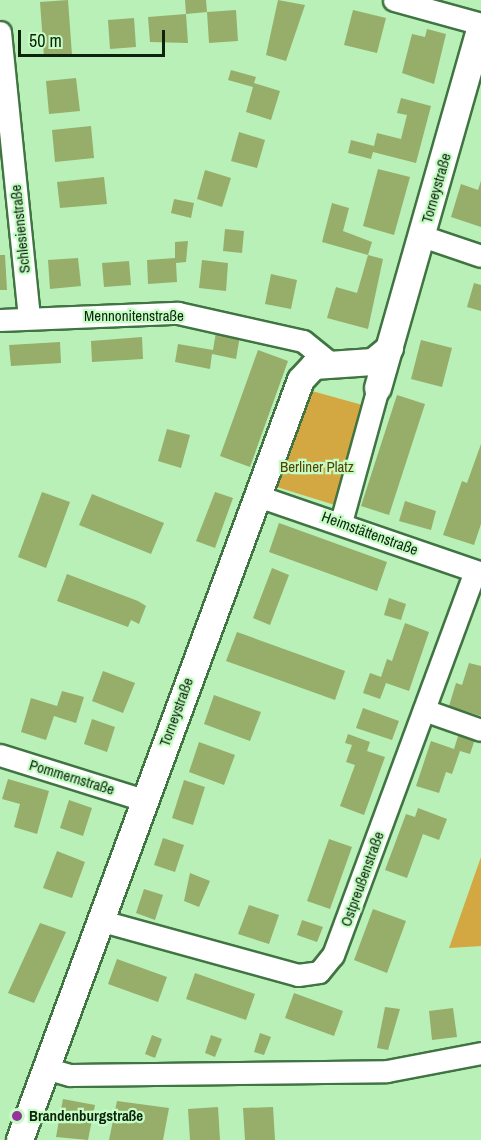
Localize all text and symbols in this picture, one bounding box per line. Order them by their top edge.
scale bar [21,18,168,56]
text: 50 m [29,28,62,53]
street label: Torneystraße [417,151,455,225]
street label: Schlesienstraße [6,184,34,274]
street label: Mennonitenstraße [84,307,184,325]
park label: Berliner Platz [280,458,354,476]
street label: Heimstättenstraße [319,507,421,559]
street label: Torneystraße [155,675,197,749]
street label: Pommernstraße [27,756,117,798]
street label: Ostpreußenstraße [336,829,388,929]
place label: Brandenburgstraße [29,1107,143,1125]
marker: Brandenburgstraße [10,1109,24,1123]

